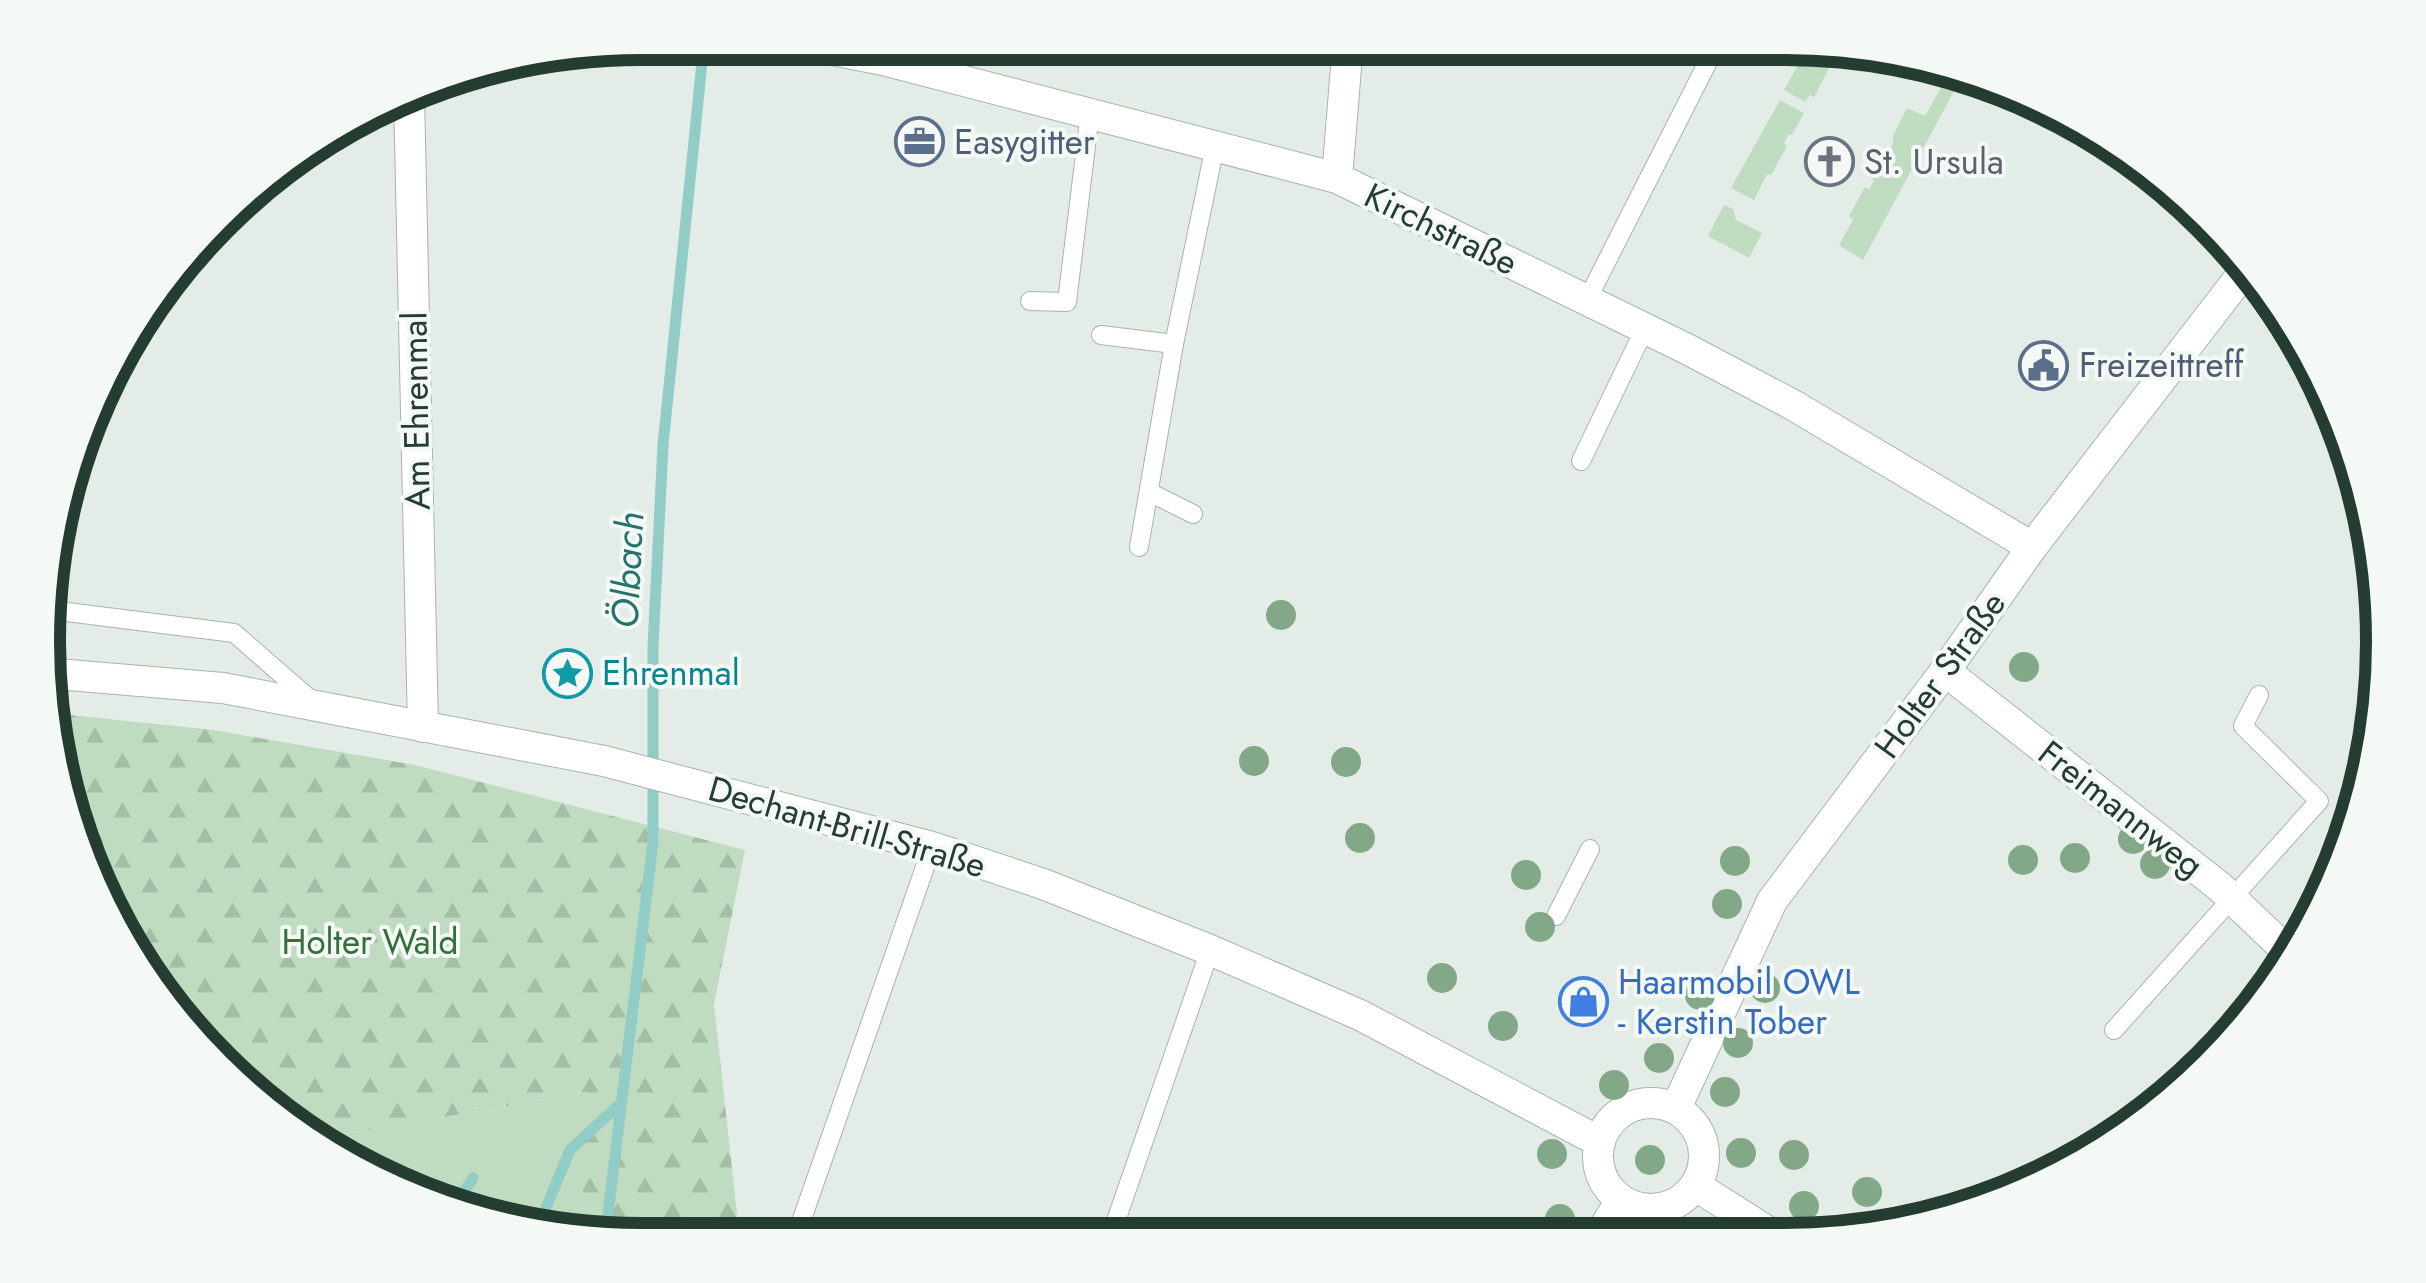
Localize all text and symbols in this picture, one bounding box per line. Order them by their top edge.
office icon: Easygitter [893,116,945,168]
place label: Easygitter [954,117,1095,167]
church icon: St. Ursula [1803,136,1855,188]
place label: St. Ursula [1864,137,2004,187]
street label: Kirchstraße [1356,170,1526,288]
street label: Am Ehrenmal [389,311,443,511]
public building icon: Freizeittreff [2018,339,2070,391]
place label: Freizeittreff [2079,340,2244,390]
water label: Ölbach [596,510,658,630]
street label: Holter Straße [1862,581,2018,769]
place icon: Ehrenmal [541,647,593,699]
place label: Ehrenmal [602,648,740,698]
street label: Freimannweg [2028,729,2214,889]
street label: Dechant-Brill-Straße [703,764,991,890]
park label: Holter Wald [281,917,459,967]
place label: Haarmobil OWL - Kerstin Tober [1618,957,1860,1047]
shop icon: Haarmobil OWL - Kerstin Tober [1557,976,1609,1028]

